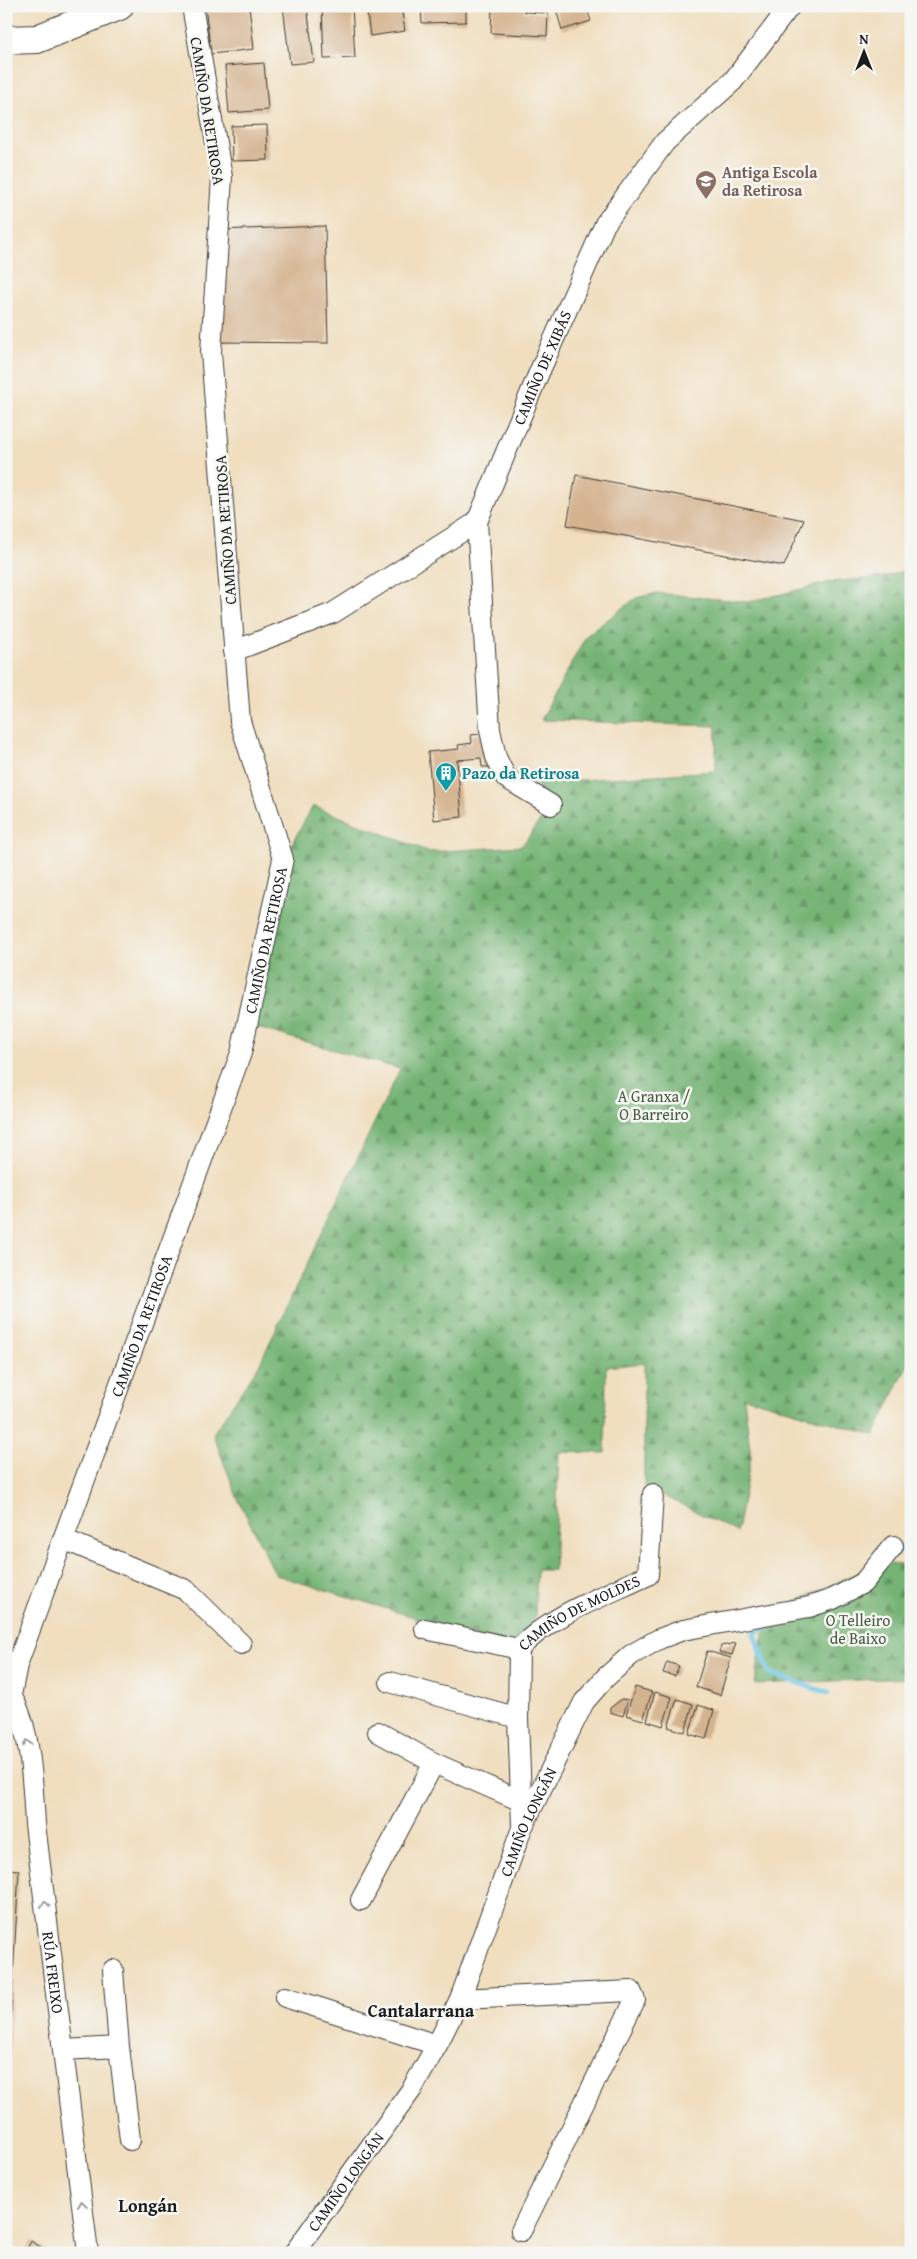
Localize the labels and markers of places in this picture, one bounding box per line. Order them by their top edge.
place label: Antiga Escola da Retirosa [722,160,818,202]
school or university icon: Antiga Escola da Retirosa [694,169,718,200]
building icon: Pazo da Retirosa [434,761,458,792]
place label: Pazo da Retirosa [462,761,580,785]

